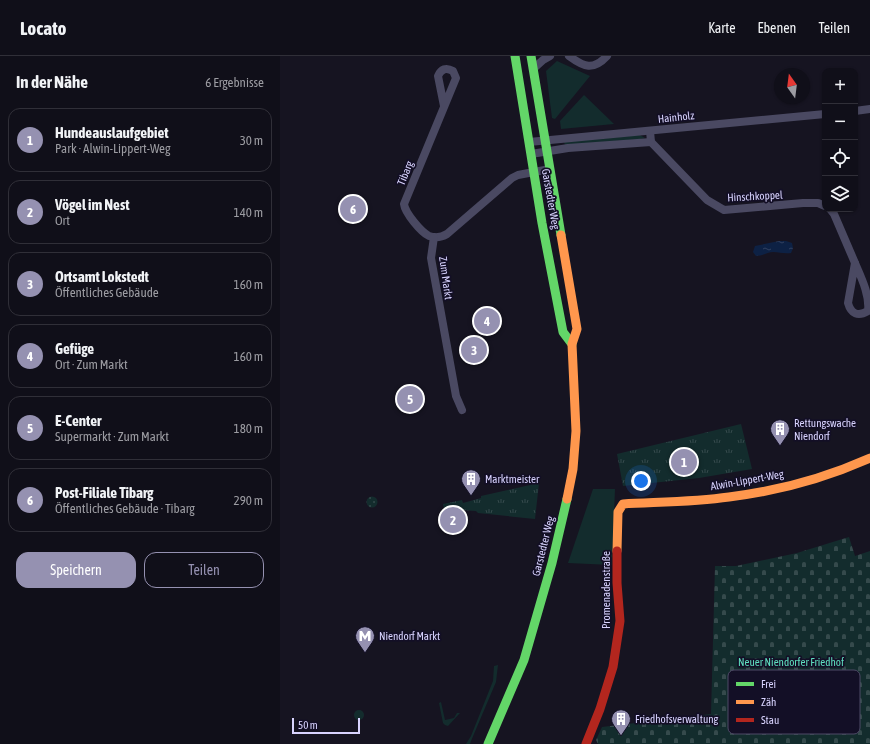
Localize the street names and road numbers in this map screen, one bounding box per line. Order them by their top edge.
street label: Hainholz [657,109,695,125]
street label: Tibarg [395,159,415,187]
street label: Garstedter Weg [540,168,562,231]
street label: Hinschkoppel [727,189,783,203]
street label: Zum Markt [437,256,455,300]
street label: Alwin-Lippert-Weg [710,468,785,492]
street label: Garstedter Weg [530,514,556,577]
street label: Promenadenstraße [600,551,612,629]

